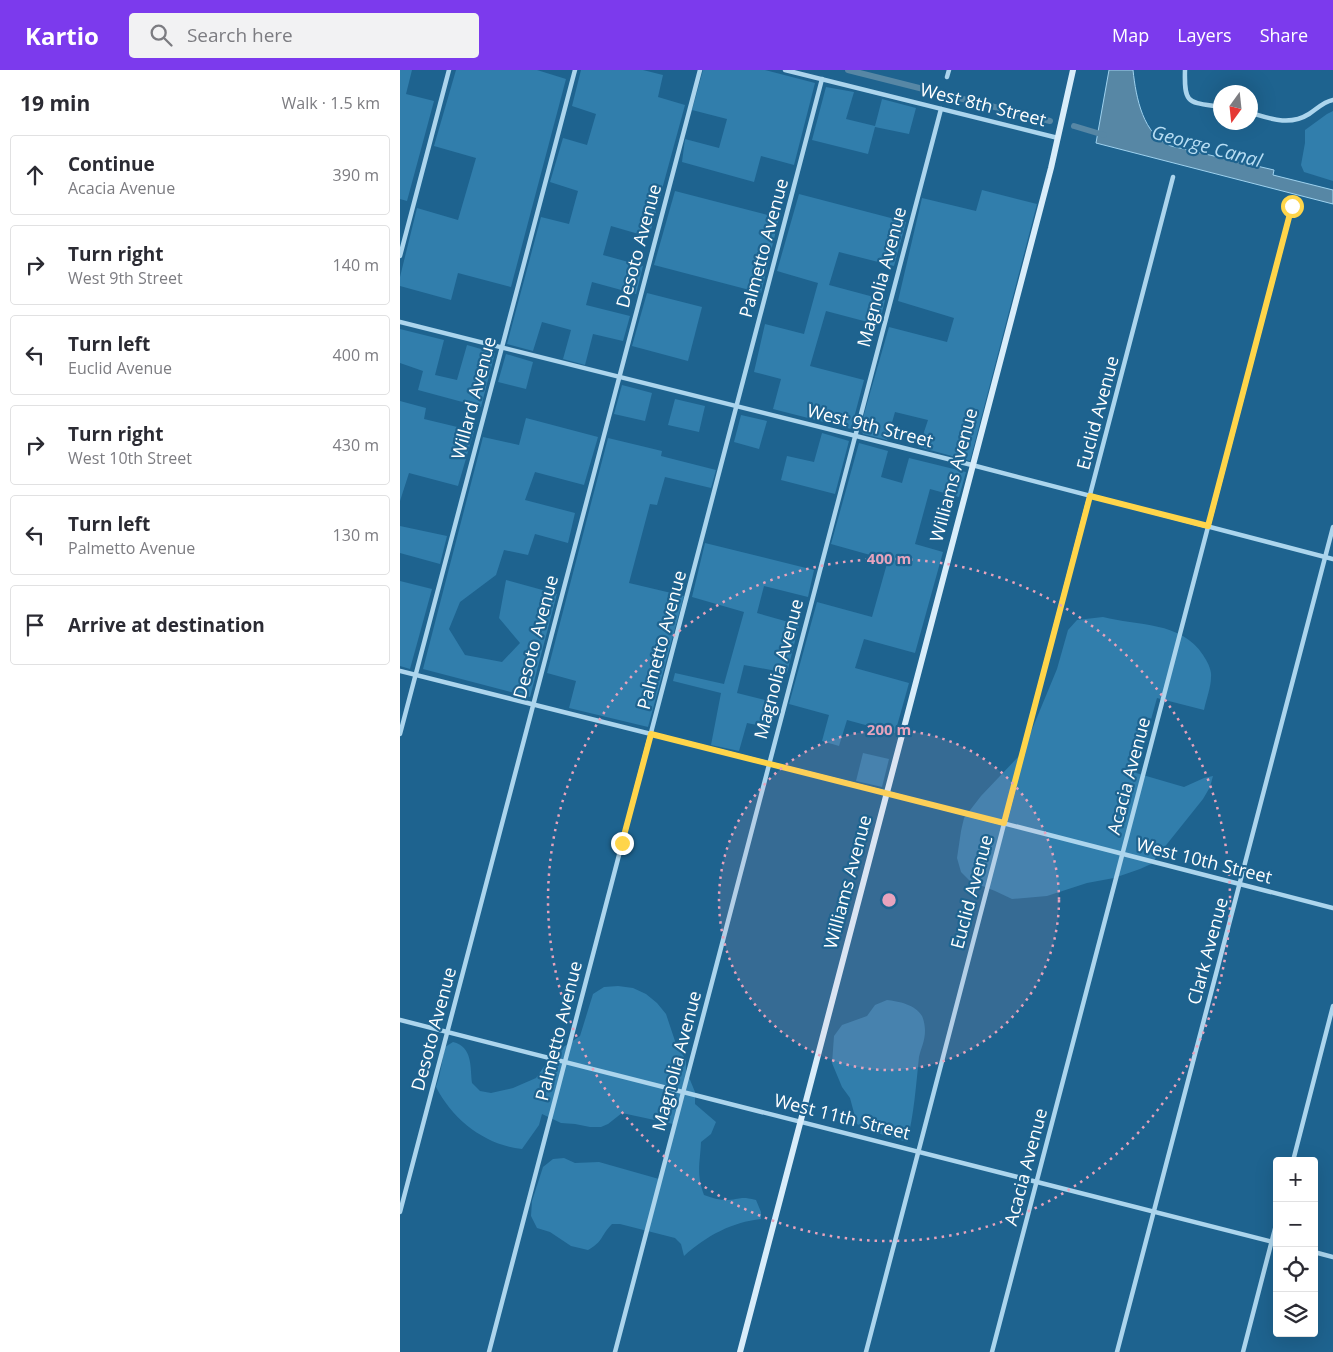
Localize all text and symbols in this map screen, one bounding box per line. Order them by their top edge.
search box [129,13,479,58]
text: Kartio [25,19,99,52]
icon: search [147,21,175,49]
text: Search here [187,22,293,48]
text: Map [1112,23,1149,47]
text: Layers [1177,23,1232,47]
text: Share [1260,23,1308,47]
street label: West 8th Street [918,77,1049,131]
north arrow [1213,85,1258,130]
text: 19 min [20,89,90,117]
text: Walk · 1.5 km [282,92,380,114]
water label: George Canal [1149,119,1266,174]
text: Continue [68,151,155,177]
icon: ahead [21,161,49,189]
text: 390 m [333,164,379,186]
street label: Palmetto Avenue [733,175,793,320]
text: Acacia Avenue [68,177,175,199]
street label: Desoto Avenue [610,181,666,310]
route start [1281,195,1304,218]
street label: Magnolia Avenue [851,204,911,350]
text: Turn right [68,241,163,267]
icon: right [21,251,49,279]
text: 140 m [333,254,379,276]
text: West 9th Street [68,267,183,289]
text: Turn left [68,331,150,357]
street label: Willard Avenue [445,334,501,462]
icon: left [21,341,49,369]
text: 400 m [333,344,379,366]
street label: Euclid Avenue [1070,353,1124,472]
text: Euclid Avenue [68,357,172,379]
street label: West 9th Street [805,398,936,452]
street label: Williams Avenue [924,405,982,544]
text: Turn right [68,421,163,447]
icon: right [21,431,49,459]
text: 430 m [333,434,379,456]
text: West 10th Street [68,447,192,469]
text: Turn left [68,511,150,537]
icon: left [21,521,49,549]
text: 130 m [333,524,379,546]
text: Palmetto Avenue [68,537,195,559]
text: 400 m [867,548,911,568]
street label: Palmetto Avenue [631,567,691,712]
street label: Desoto Avenue [507,572,563,701]
street label: Magnolia Avenue [748,596,808,742]
icon: arrive [21,611,49,639]
text: Arrive at destination [68,612,265,638]
street label: Acacia Avenue [1101,714,1155,837]
text: 200 m [867,719,911,739]
street label: Williams Avenue [818,812,876,951]
route end [611,832,634,855]
street label: Euclid Avenue [944,832,998,951]
street label: West 10th Street [1134,832,1275,889]
centre of rings [880,891,898,909]
street label: Clark Avenue [1181,894,1233,1007]
street label: Palmetto Avenue [529,958,587,1103]
street label: Desoto Avenue [405,964,461,1093]
street label: Magnolia Avenue [646,988,706,1134]
street label: West 11th Street [772,1088,913,1145]
street label: Acacia Avenue [998,1105,1052,1228]
map controls [1273,1157,1318,1337]
button: + [1273,1157,1318,1202]
button: − [1273,1202,1318,1247]
button: locate [1273,1247,1318,1292]
button: layers [1273,1292,1318,1337]

